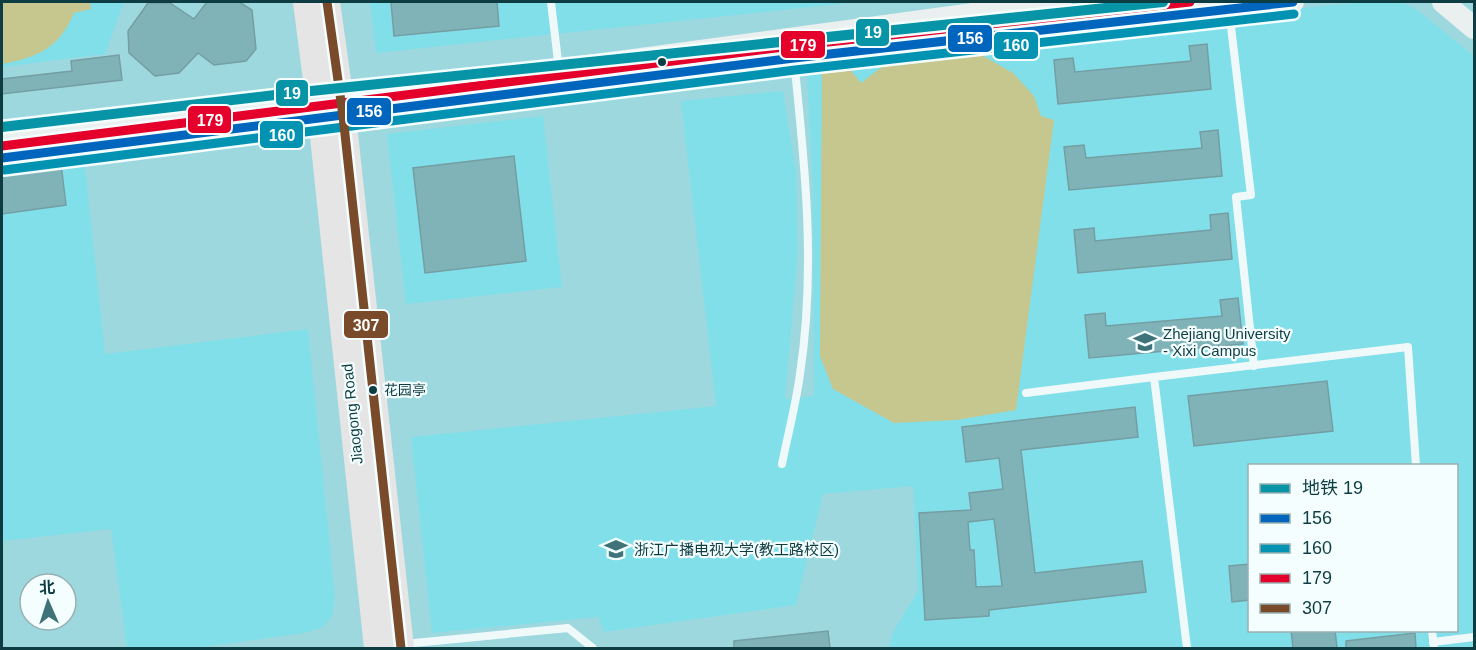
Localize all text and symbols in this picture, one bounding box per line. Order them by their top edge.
line badge: 19 [855,18,890,47]
text: 19 [864,24,882,41]
line badge: 156 [947,24,993,53]
line badge: 179 [780,30,826,59]
text: 156 [957,30,983,47]
line badge: 160 [993,31,1039,60]
text: 179 [790,37,816,54]
text: 160 [1003,37,1029,54]
unlabelled marker [656,56,668,68]
line badge: 19 [275,79,309,107]
text: 19 [283,85,301,102]
line badge: 156 [346,97,392,126]
text: 156 [356,103,382,120]
line badge: 179 [187,105,232,134]
text: 179 [197,112,223,129]
line badge: 160 [259,120,304,149]
text: 160 [269,127,295,144]
line badge: 307 [343,310,389,339]
text: 307 [353,317,379,334]
place label: Zhejiang University - Xixi Campus [1163,325,1291,359]
school or university icon: Zhejiang University - Xixi Campus [1132,329,1158,355]
street label: Jiaogong Road [338,363,366,465]
place label: 花园亭 [384,382,426,398]
marker: 花园亭 [367,384,379,396]
legend [1248,464,1458,632]
text: 地铁 19 [1302,478,1363,498]
text: 156 [1302,508,1332,528]
school or university icon: 浙江广播电视大学(教工路校区) [603,536,629,562]
text: 160 [1302,538,1332,558]
place label: 浙江广播电视大学(教工路校区) [634,541,839,558]
text: 179 [1302,568,1332,588]
north arrow [18,572,78,632]
text: 北 [39,579,56,596]
text: 307 [1302,598,1332,618]

